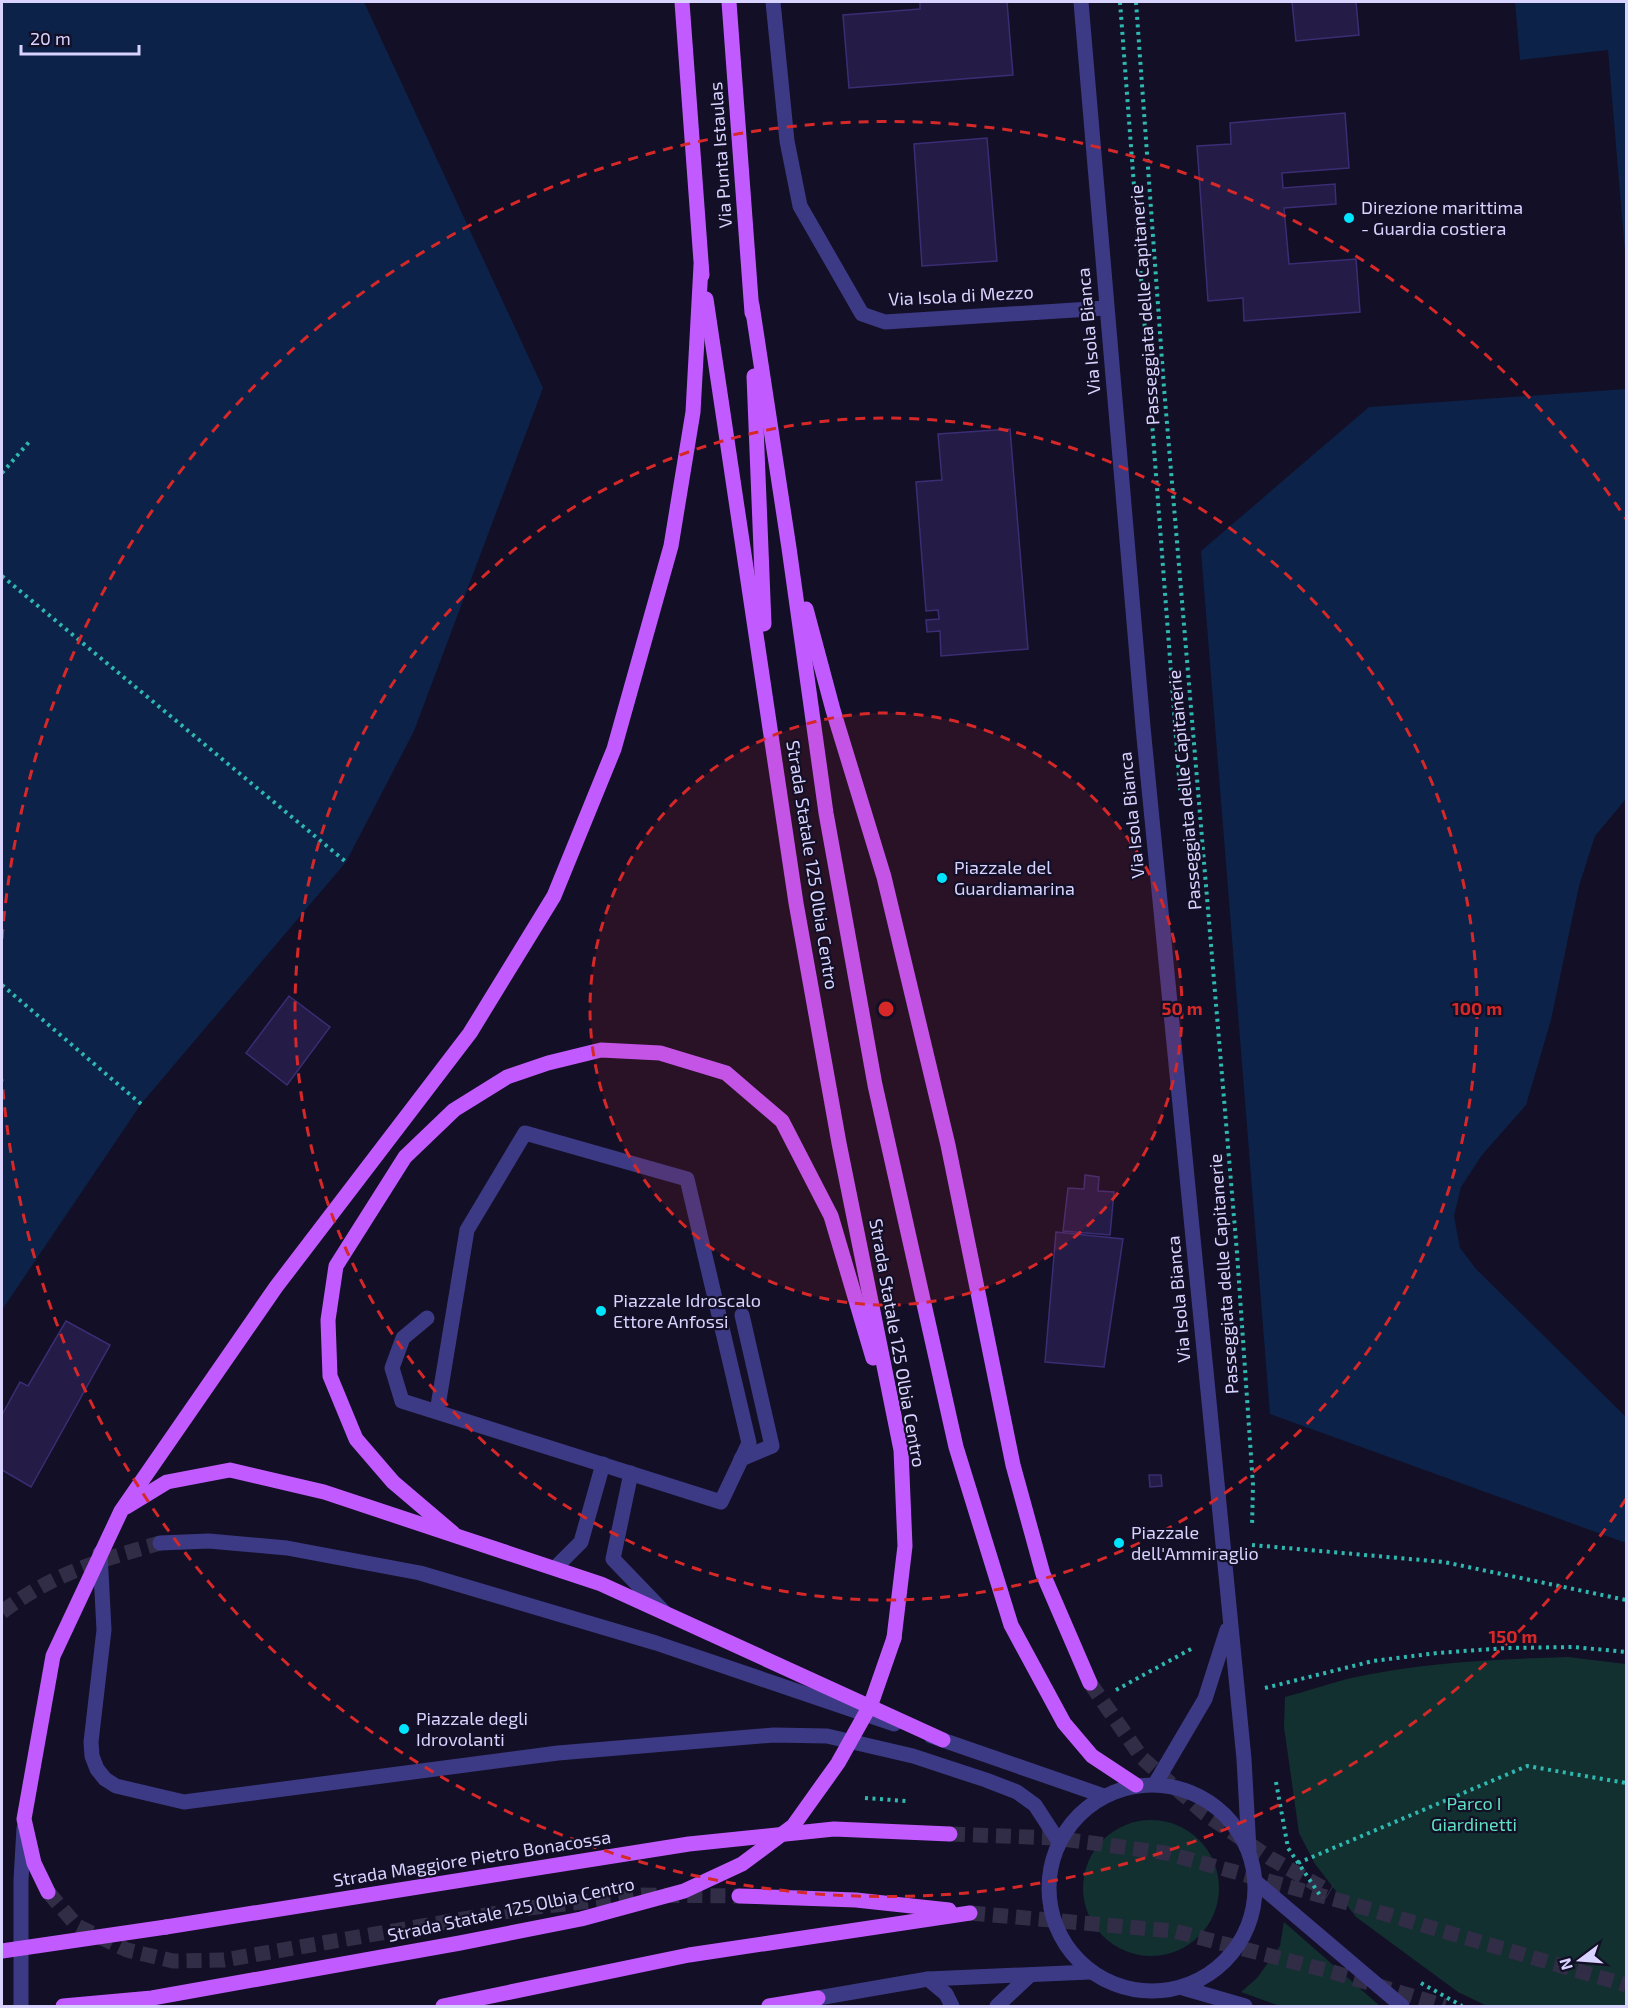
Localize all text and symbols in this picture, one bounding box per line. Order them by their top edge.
scale bar [21,18,140,56]
text: 20 m [30,27,71,49]
street label: Via Punta Istaulas [704,81,736,229]
street label: Passeggiata delle Capitanerie [1125,184,1163,426]
place label: Direzione marittima - Guardia costiera [1361,196,1523,239]
marker: Direzione marittima - Guardia costiera [1342,211,1356,225]
street label: Via Isola Bianca [1071,267,1105,395]
street label: Via Isola di Mezzo [888,280,1034,310]
street label: Passeggiata delle Capitanerie [1163,669,1205,911]
street label: Strada Statale 125 Olbia Centro [782,739,844,991]
street label: Via Isola Bianca [1113,751,1149,880]
place label: Piazzale del Guardiamarina [954,856,1075,899]
marker: Piazzale del Guardiamarina [935,871,949,885]
text: 50 m [1161,997,1203,1019]
text: 100 m [1452,997,1502,1019]
centre of rings [876,999,896,1019]
street label: Passeggiata delle Capitanerie [1204,1153,1242,1395]
street label: Strada Statale 125 Olbia Centro [865,1217,931,1469]
street label: Via Isola Bianca [1161,1235,1195,1363]
place label: Piazzale Idroscalo Ettore Anfossi [613,1289,761,1332]
marker: Piazzale Idroscalo Ettore Anfossi [594,1304,608,1318]
place label: Piazzale dell'Ammiraglio [1131,1521,1259,1564]
marker: Piazzale dell'Ammiraglio [1112,1536,1126,1550]
text: 150 m [1489,1625,1537,1647]
place label: Piazzale degli Idrovolanti [416,1707,528,1750]
marker: Piazzale degli Idrovolanti [397,1722,411,1736]
park label: Parco I Giardinetti [1431,1792,1517,1835]
street label: Strada Maggiore Pietro Bonacossa [331,1825,612,1891]
street label: Strada Statale 125 Olbia Centro [385,1872,636,1946]
north arrow [1550,1930,1610,1990]
text: N [1554,1956,1576,1972]

